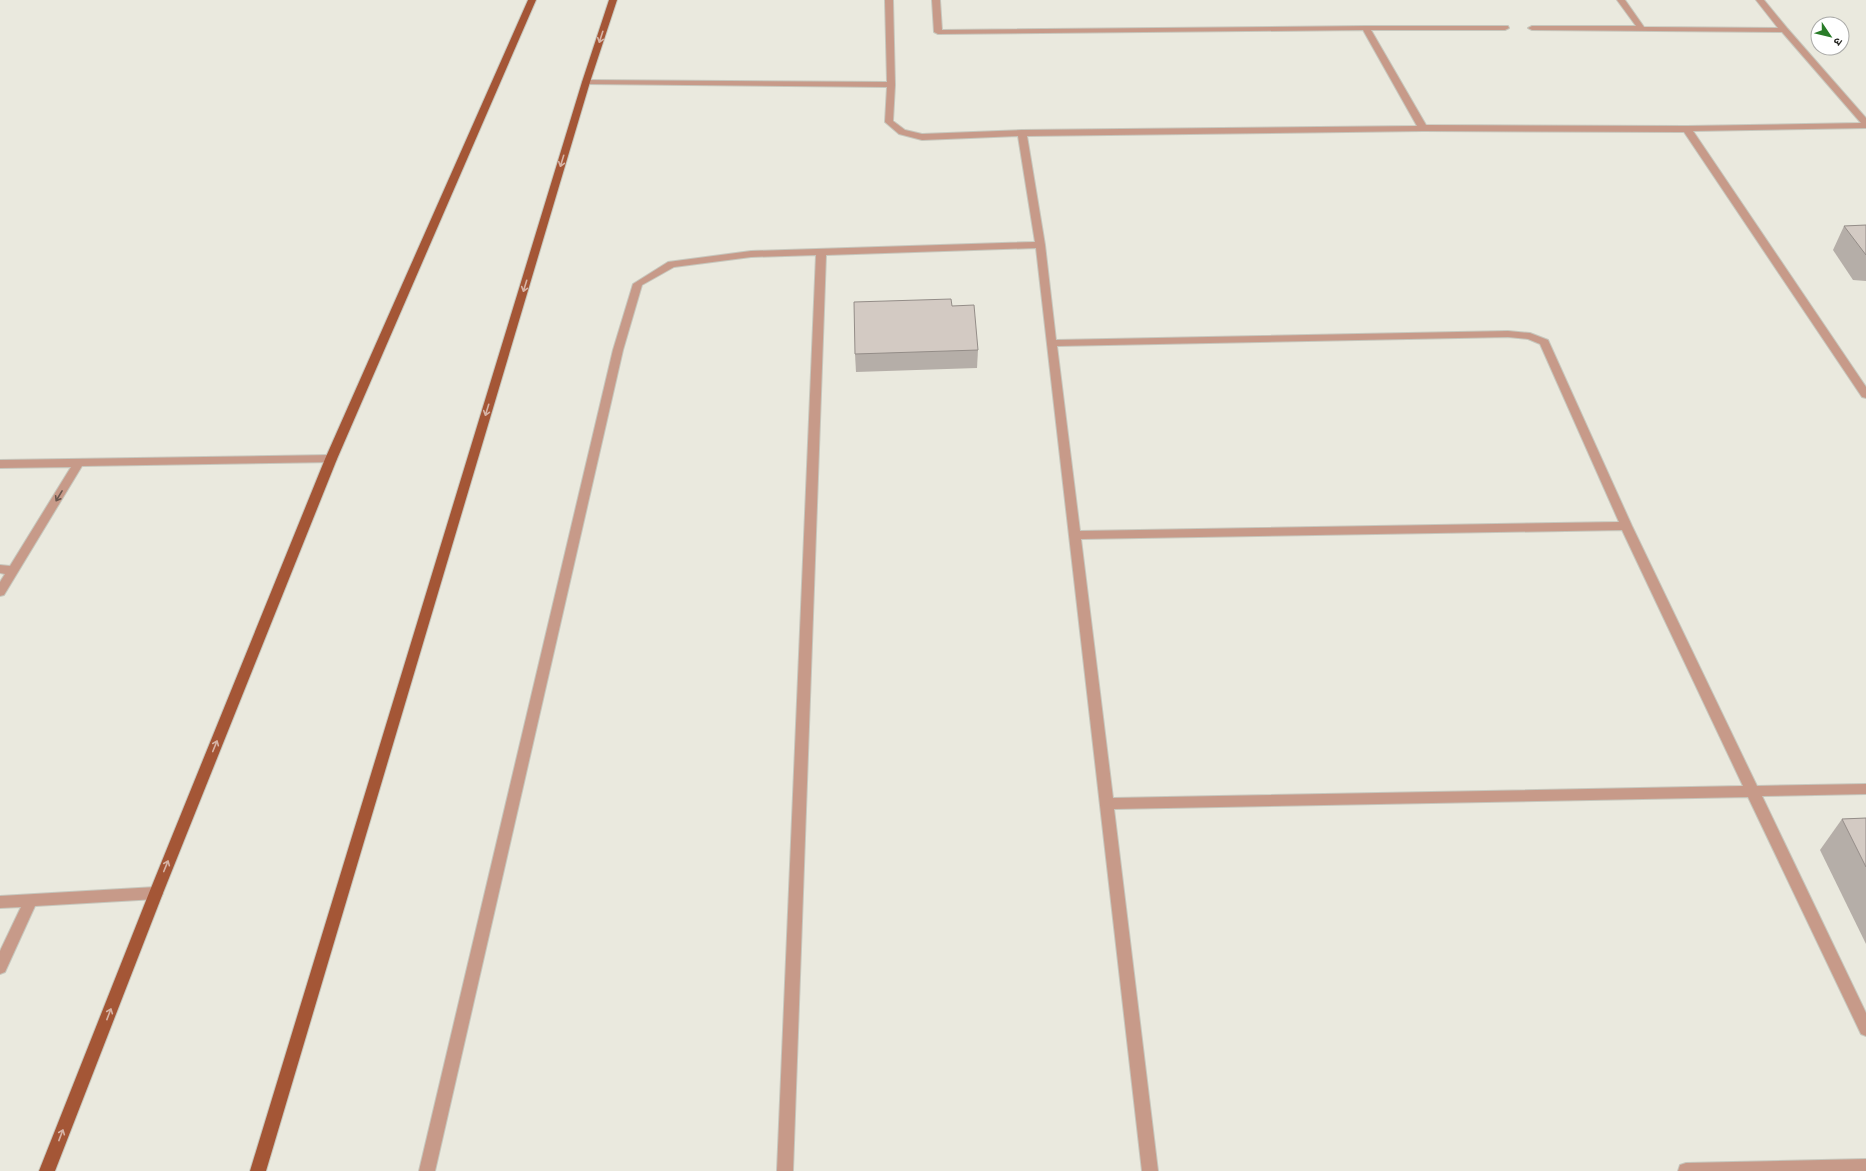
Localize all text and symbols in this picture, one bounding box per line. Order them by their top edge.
north arrow [1810,16,1850,56]
one-way arrow [597,30,604,43]
text: उ [1830,35,1846,49]
one-way arrow [558,155,566,167]
one-way arrow [521,279,528,292]
one-way arrow [483,404,490,417]
one-way arrow [55,490,63,502]
one-way arrow [212,740,219,752]
one-way arrow [163,861,171,873]
one-way arrow [105,1008,113,1020]
one-way arrow [58,1129,66,1141]

